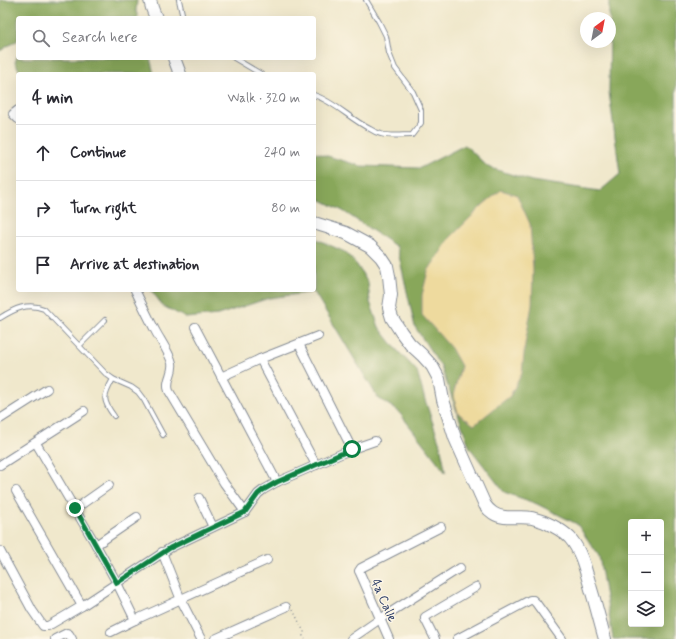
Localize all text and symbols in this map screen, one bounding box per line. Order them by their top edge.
north arrow [580,12,616,48]
search box [16,16,316,60]
icon: search [30,27,52,49]
text: Search here [62,28,138,48]
text: 4 min [32,87,73,109]
text: Walk · 320 m [227,90,300,107]
icon: ahead [32,142,54,164]
text: Continue [70,143,126,163]
text: 240 m [264,144,300,161]
icon: right [32,198,54,220]
text: Turn right [70,199,137,219]
text: 80 m [271,200,300,217]
icon: arrive [32,254,54,276]
text: Arrive at destination [70,255,199,275]
route start [343,440,361,458]
route end [66,499,84,517]
map controls [628,519,664,627]
button: + [628,519,664,555]
button: − [628,555,664,591]
street label: 4a Calle [367,576,401,625]
button: layers [628,591,664,627]

